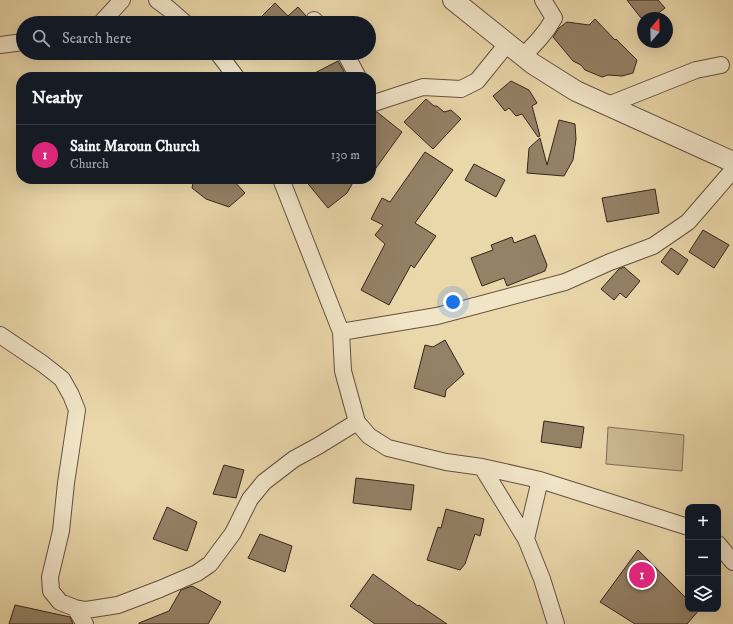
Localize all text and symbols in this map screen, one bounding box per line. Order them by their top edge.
north arrow [637,12,673,48]
search box [16,16,376,60]
icon: search [30,27,52,49]
text: Search here [62,29,131,48]
text: Nearby [32,87,82,109]
text: Saint Maroun Church [70,137,200,156]
text: 1 [43,147,47,163]
text: 130 m [331,147,360,163]
text: Church [70,156,109,172]
your location [443,292,463,312]
map controls [685,504,721,612]
button: + [685,504,721,540]
button: − [685,540,721,576]
pin: 1 [629,560,655,590]
button: layers [685,576,721,612]

